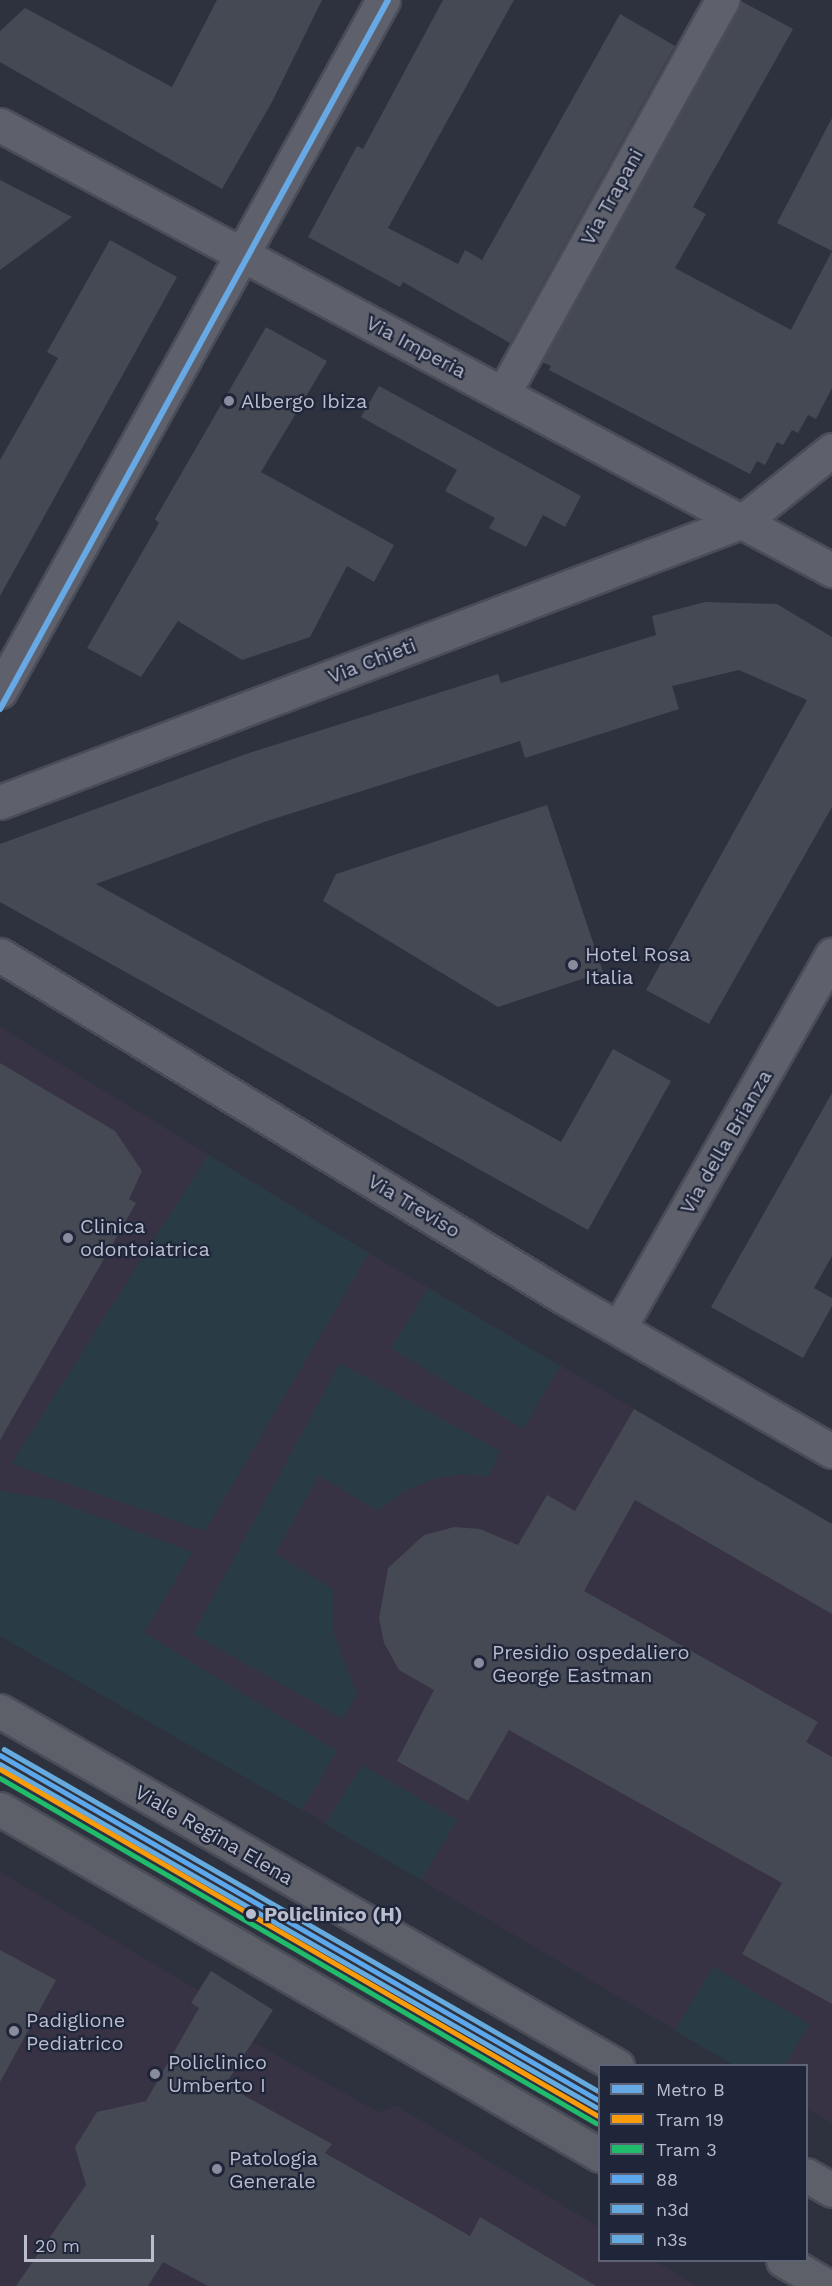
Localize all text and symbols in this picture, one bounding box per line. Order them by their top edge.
street label: Via Trapani [575,144,649,250]
street label: Via Imperia [362,311,470,383]
place label: Albergo Ibiza [241,389,367,413]
marker: Albergo Ibiza [222,394,236,408]
street label: Via Chieti [324,633,420,689]
place label: Hotel Rosa Italia [585,942,691,989]
marker: Hotel Rosa Italia [566,958,580,972]
street label: Via della Brianza [675,1065,777,1219]
street label: Via Treviso [363,1169,465,1243]
place label: Clinica odontoiatrica [80,1214,210,1261]
marker: Clinica odontoiatrica [61,1231,75,1245]
place label: Presidio ospedaliero George Eastman [492,1640,689,1687]
marker: Presidio ospedaliero George Eastman [470,1654,488,1672]
street label: Viale Regina Elena [130,1780,298,1890]
place label: Policlinico (H) [264,1902,403,1926]
marker: Policlinico (H) [242,1905,260,1923]
place label: Padiglione Pediatrico [26,2008,125,2055]
marker: Padiglione Pediatrico [7,2024,21,2038]
place label: Policlinico Umberto I [168,2050,267,2097]
legend [598,2064,808,2262]
marker: Policlinico Umberto I [146,2065,164,2083]
text: Metro B [656,2079,725,2100]
text: Tram 19 [656,2109,724,2130]
text: Tram 3 [656,2139,717,2160]
place label: Patologia Generale [229,2146,318,2193]
marker: Patologia Generale [210,2162,224,2176]
text: 88 [656,2169,678,2190]
text: n3d [656,2199,689,2220]
scale bar [27,2223,158,2261]
text: n3s [656,2229,687,2250]
text: 20 m [35,2235,80,2256]

